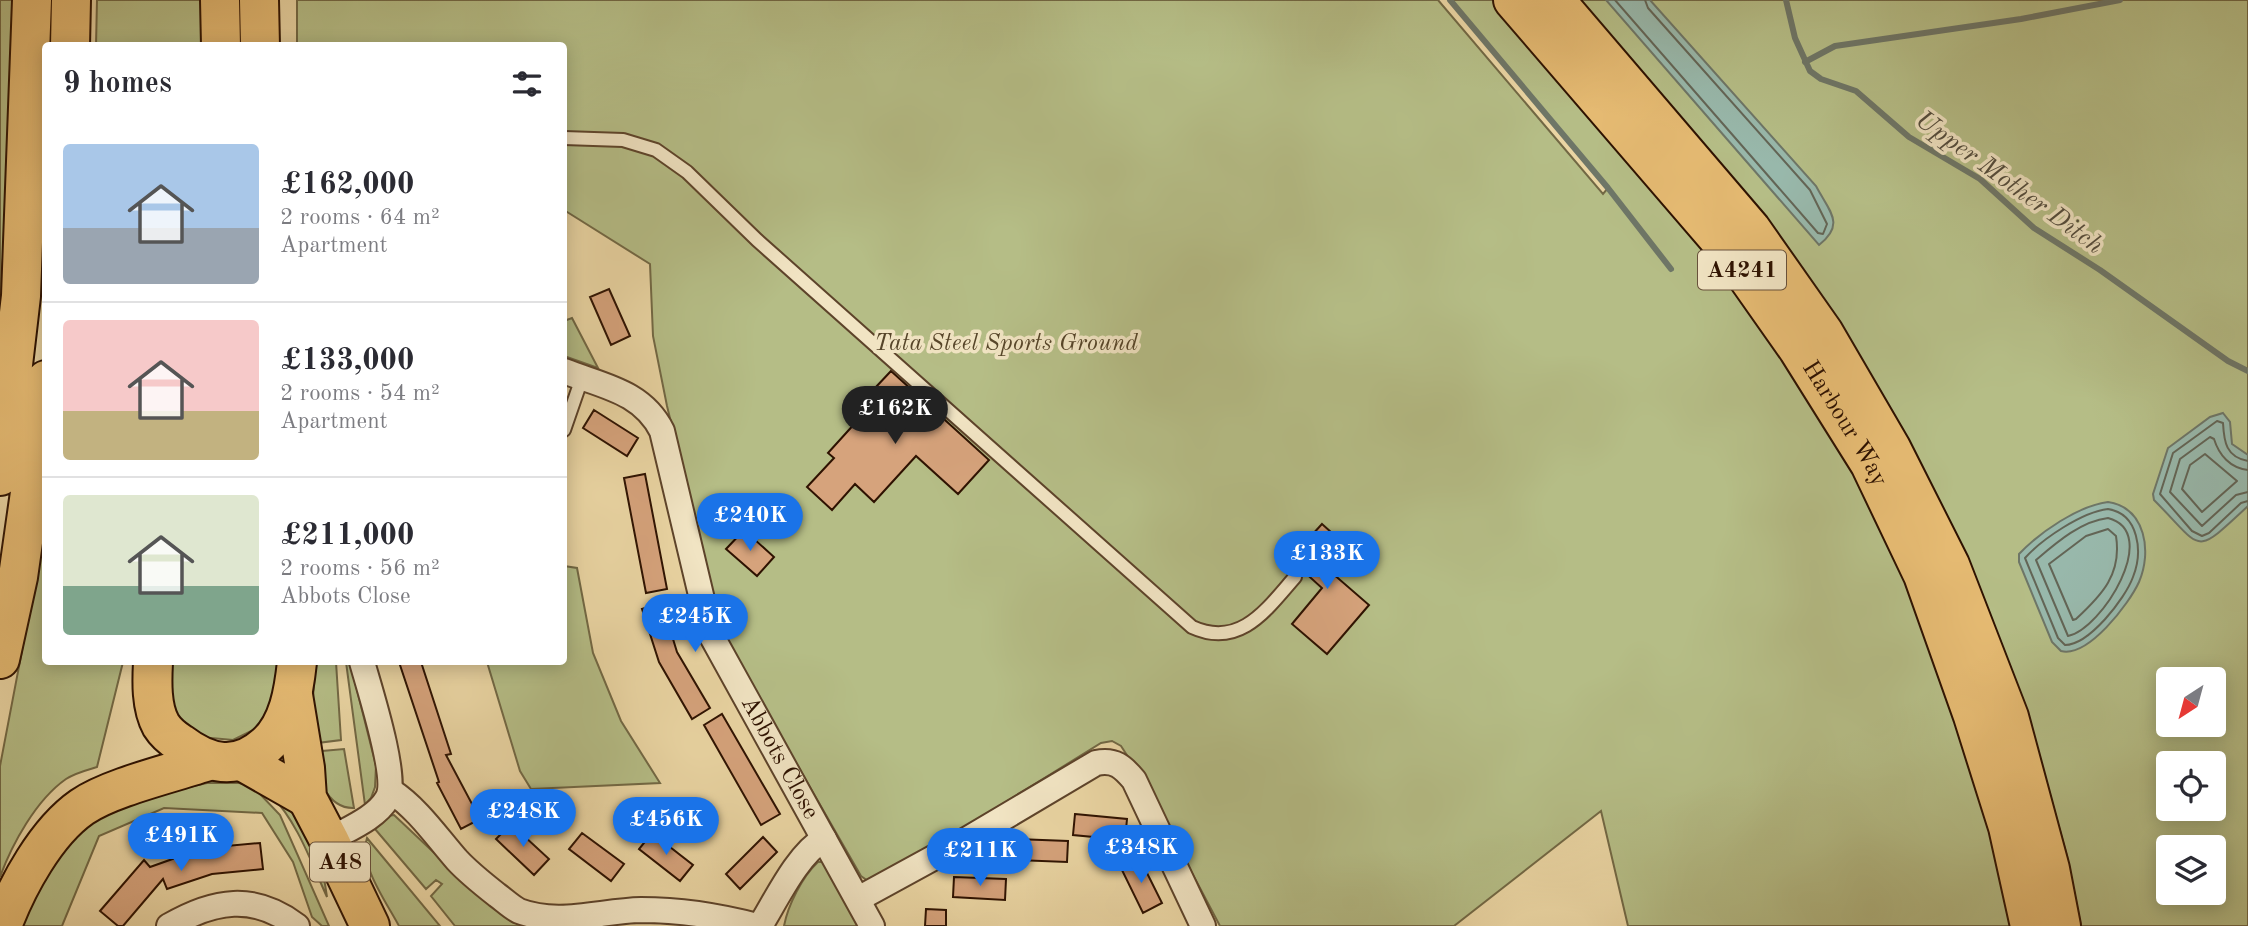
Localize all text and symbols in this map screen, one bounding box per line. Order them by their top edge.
icon: filters [508,65,546,103]
text: 9 homes [63,69,172,99]
water label: Upper Mother Ditch [1911,107,2107,259]
text: £162,000 [280,170,414,200]
icon: home [119,172,203,256]
text: 2 rooms · 64 m² [280,206,440,229]
text: Apartment [280,234,388,257]
road number: A4241 [1698,250,1786,290]
park label: Tata Steel Sports Ground [874,332,1138,356]
text: £133,000 [280,346,414,376]
icon: home [119,348,203,432]
street label: Harbour Way [1797,357,1891,491]
text: 2 rooms · 54 m² [280,382,440,405]
pin: £162K [846,386,944,446]
text: £162K [858,397,932,420]
text: Apartment [280,410,388,433]
pin: £240K [701,494,799,553]
text: £240K [713,504,787,527]
text: £211,000 [280,521,414,551]
icon: home [119,523,203,607]
pin: £133K [1278,532,1376,591]
text: £133K [1290,542,1364,565]
text: 2 rooms · 56 m² [280,557,440,580]
text: Abbots Close [280,585,411,608]
pin: £245K [646,594,744,654]
text: £245K [658,605,732,628]
north arrow [2156,667,2226,737]
map controls [2156,667,2226,905]
street label: Abbots Close [736,693,823,824]
button: locate [2156,751,2226,821]
pin: £248K [474,790,572,849]
pin: £456K [617,798,715,857]
text: £248K [486,800,560,823]
text: £456K [629,808,703,831]
pin: £491K [132,814,230,873]
text: £491K [144,824,218,847]
pin: £348K [1092,826,1190,885]
pin: £211K [931,828,1029,888]
button: layers [2156,835,2226,905]
text: £348K [1104,836,1178,859]
text: £211K [943,839,1017,862]
road number: A48 [310,842,370,882]

